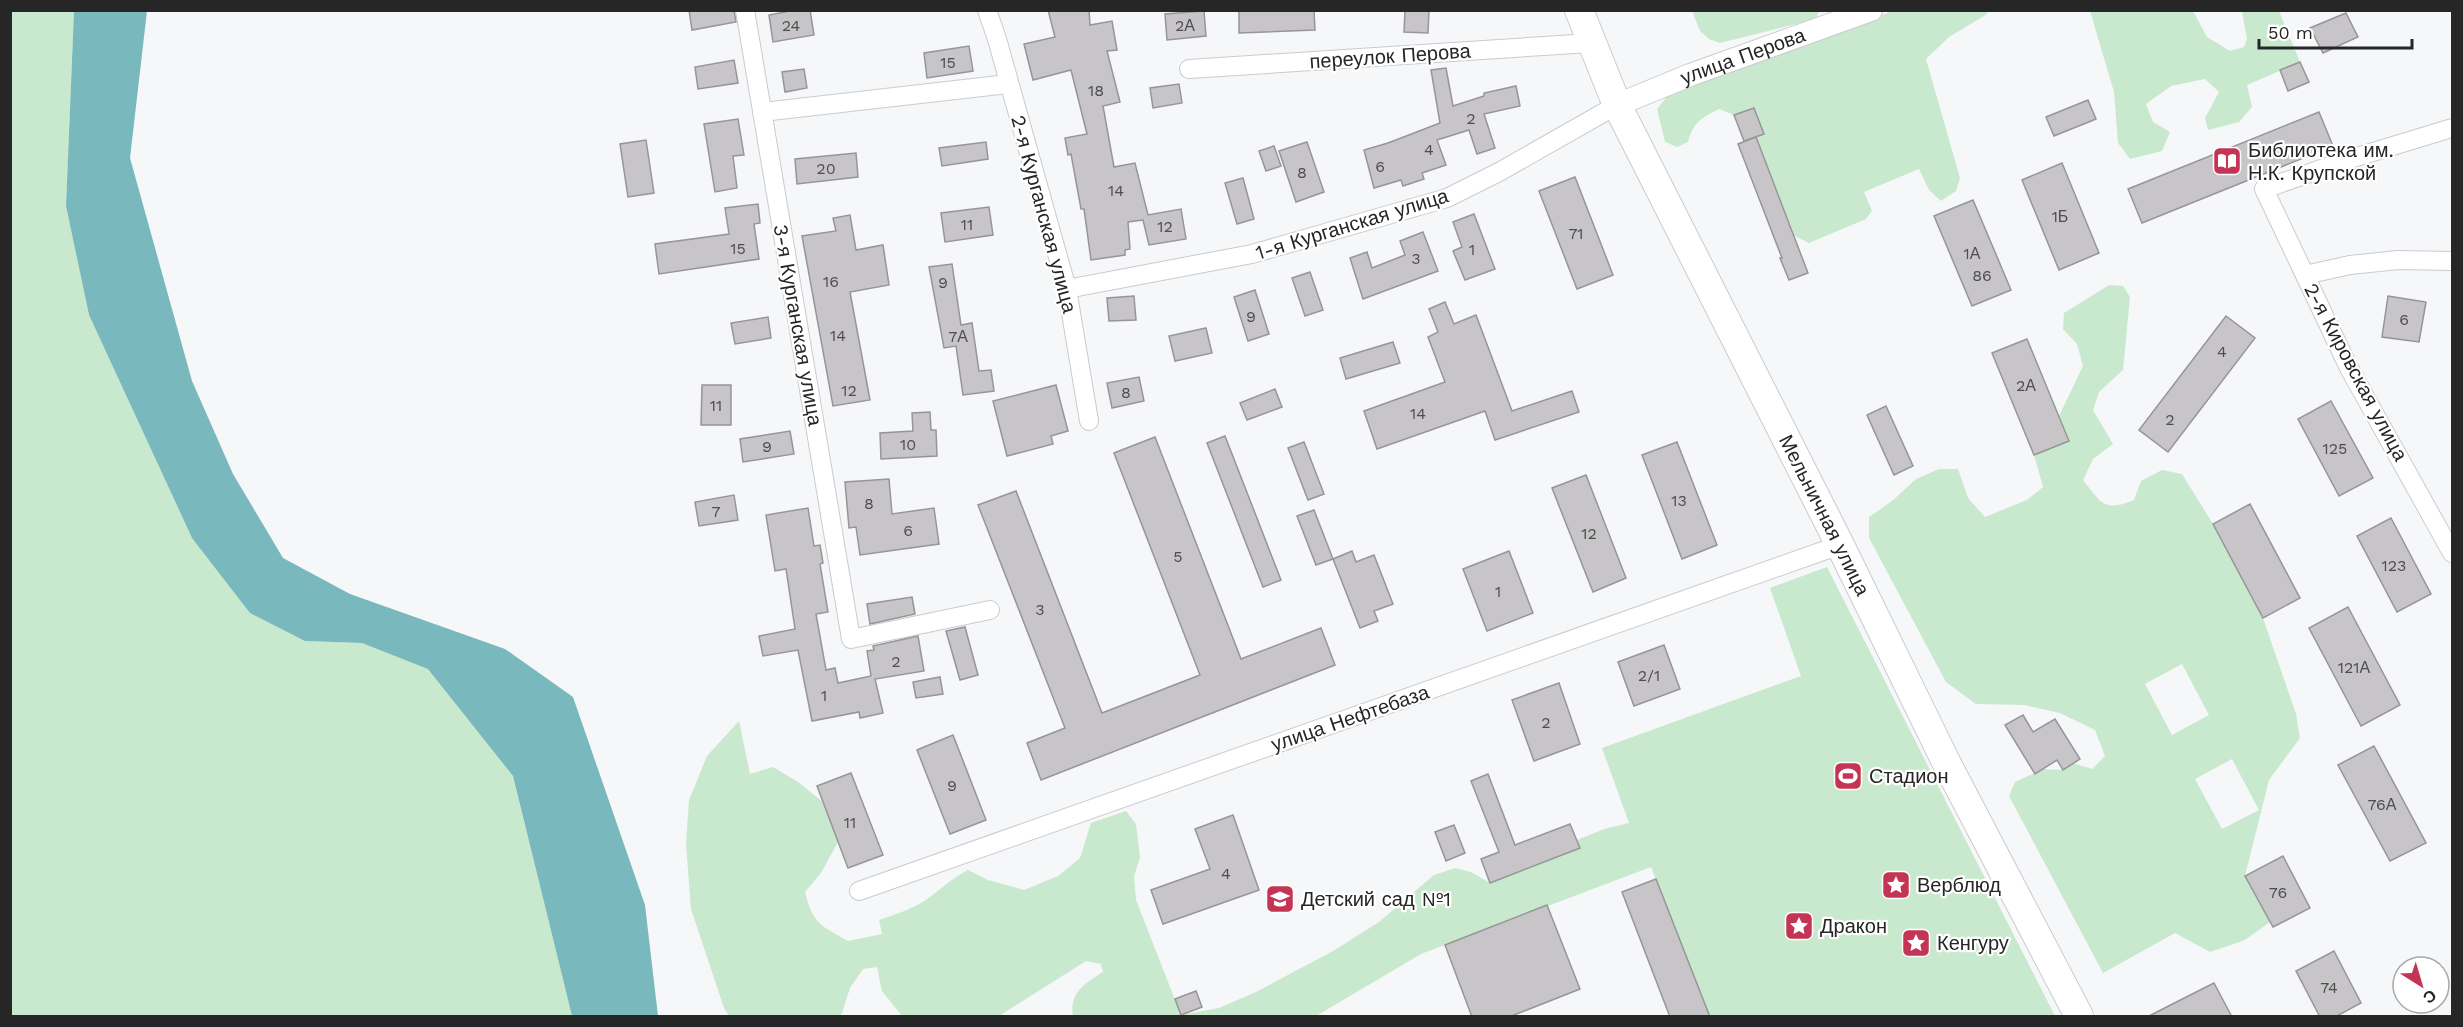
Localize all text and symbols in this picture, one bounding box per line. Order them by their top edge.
scale bar [2259,12,2412,50]
house number: 24 [782,16,801,35]
house number: 2А [1175,16,1195,35]
street label: улица Перова [1677,22,1809,90]
text: 50 m [2268,22,2313,43]
street label: переулок Перова [1309,38,1472,74]
house number: 15 [940,53,956,72]
house number: 18 [1088,81,1104,100]
house number: 2 [1466,109,1476,128]
street label: 2-я Курганская улица [1006,113,1082,316]
place label: Библиотека им. Н.К. Крупской [2248,138,2394,185]
house number: 4 [1424,140,1434,159]
library icon: Библиотека им. Н.К. Крупской [2211,145,2243,177]
house number: 6 [1375,157,1385,176]
house number: 20 [816,159,836,178]
house number: 8 [1297,163,1307,182]
house number: 14 [1108,181,1124,200]
street label: 1-я Курганская улица [1253,183,1452,265]
house number: 1Б [2052,207,2068,226]
house number: 11 [961,215,973,234]
house number: 12 [1157,217,1173,236]
street label: 3-я Курганская улица [768,222,828,428]
house number: 71 [1568,224,1584,243]
house number: 15 [730,239,746,258]
house number: 1 [1469,240,1475,259]
house number: 1А [1964,244,1981,263]
house number: 3 [1411,249,1421,268]
house number: 86 [1972,266,1992,285]
house number: 16 [823,272,839,291]
house number: 9 [938,273,948,292]
street label: 2-я Кировская улица [2299,279,2413,466]
house number: 9 [1246,307,1256,326]
house number: 6 [2399,310,2409,329]
house number: 14 [830,326,846,345]
house number: 7А [948,327,968,346]
house number: 4 [2217,342,2227,361]
house number: 2А [2016,376,2036,395]
house number: 12 [841,381,857,400]
house number: 8 [1121,383,1131,402]
house number: 11 [710,396,722,415]
house number: 14 [1410,404,1426,423]
house number: 2 [2165,410,2175,429]
street label: Мельничная улица [1774,431,1875,600]
house number: 10 [900,435,916,454]
house number: 9 [762,437,772,456]
house number: 125 [2323,439,2347,458]
house number: 13 [1671,491,1687,510]
house number: 8 [864,494,874,513]
house number: 7 [712,502,721,521]
house number: 6 [903,521,913,540]
house number: 12 [1581,524,1597,543]
house number: 5 [1173,547,1183,566]
house number: 123 [2382,556,2406,575]
house number: 1 [1495,582,1501,601]
house number: 3 [1035,600,1045,619]
house number: 2 [891,652,901,671]
house number: 121А [2338,658,2371,677]
house number: 2/1 [1638,666,1660,685]
street label: улица Нефтебаза [1268,679,1433,756]
house number: 1 [821,686,827,705]
house number: 2 [1541,713,1551,732]
sports icon: Стадион [1832,760,1864,792]
place label: Стадион [1869,764,1949,788]
house number: 9 [947,776,957,795]
house number: 76А [2367,795,2397,814]
house number: 11 [844,813,856,832]
house number: 4 [1221,864,1231,883]
place icon: Верблюд [1880,869,1912,901]
place label: Верблюд [1917,873,2001,897]
school or university icon: Детский сад №1 [1264,883,1296,915]
house number: 76 [2269,883,2287,902]
place label: Детский сад №1 [1301,887,1451,911]
place icon: Дракон [1783,910,1815,942]
place label: Дракон [1820,914,1887,938]
place icon: Кенгуру [1900,927,1932,959]
place label: Кенгуру [1937,931,2009,955]
north arrow [2391,955,2451,1015]
house number: 74 [2320,978,2338,997]
text: С [2419,986,2440,1008]

